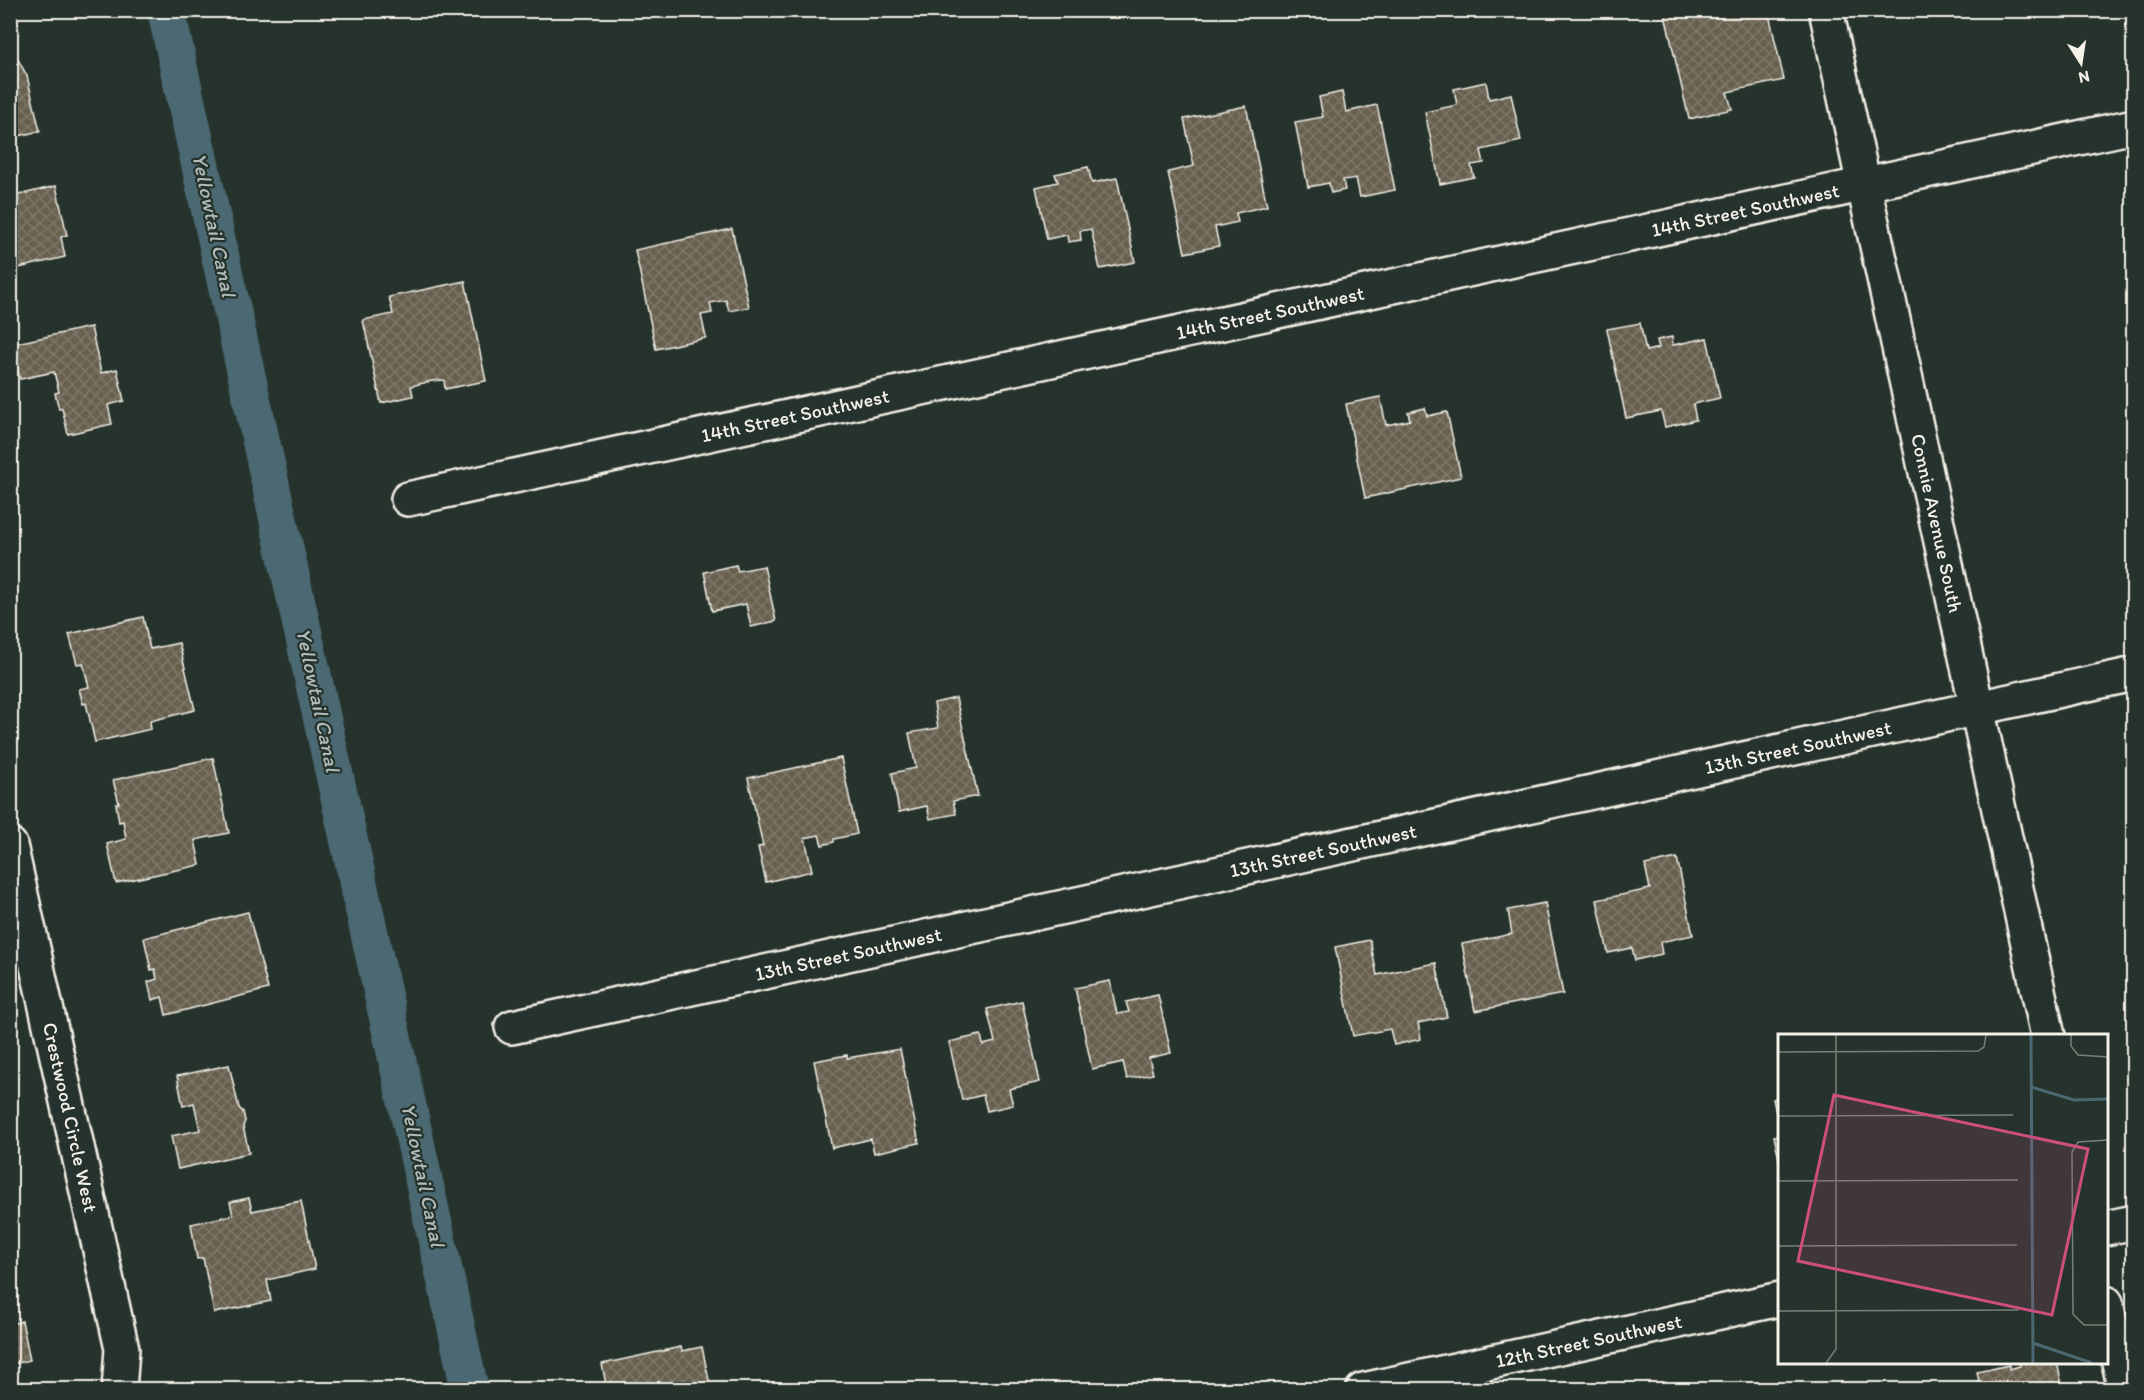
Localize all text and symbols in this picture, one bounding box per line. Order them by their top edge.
north arrow [2051,33,2111,93]
text: N [2077,67,2091,88]
water label: Yellowtail Canal [187,151,242,301]
street label: 14th Street Southwest [1649,178,1841,242]
street label: 14th Street Southwest [1174,281,1366,345]
street label: 14th Street Southwest [699,383,891,447]
street label: Connie Avenue South [1906,431,1968,615]
water label: Yellowtail Canal [291,626,346,776]
street label: 13th Street Southwest [1702,715,1894,779]
street label: 13th Street Southwest [1227,818,1419,882]
street label: 13th Street Southwest [752,922,944,986]
street label: Crestwood Circle West [38,1020,103,1215]
inset map [1778,1034,2108,1364]
water label: Yellowtail Canal [396,1101,451,1251]
street label: 12th Street Southwest [1493,1309,1684,1373]

